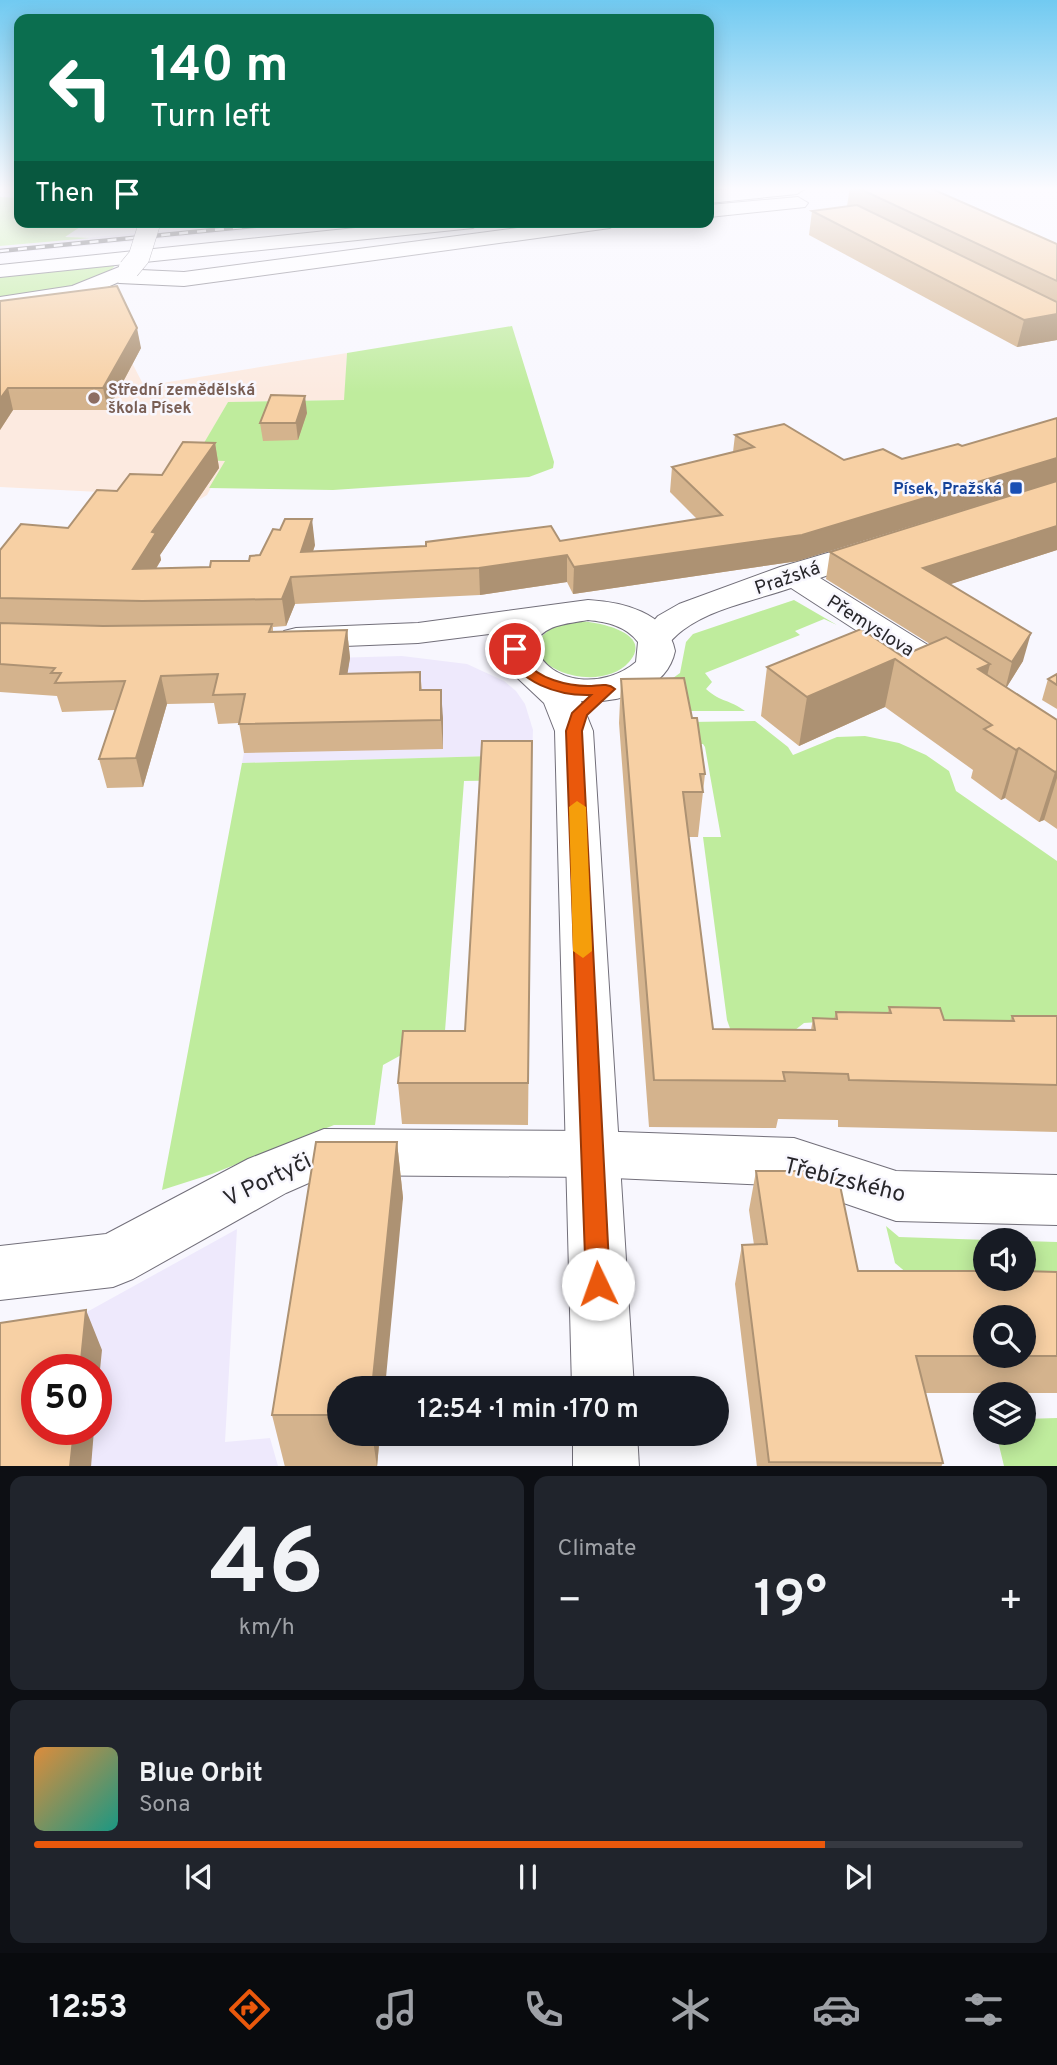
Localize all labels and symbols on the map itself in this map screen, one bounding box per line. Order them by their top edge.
place label: Střední zemědělská škola Písek [108,381,255,419]
marker: Střední zemědělská škola Písek [86,390,102,406]
place label: Písek, Pražská [893,480,1002,500]
marker: Písek, Pražská [1008,480,1024,496]
street label: Pražská [752,557,824,601]
street label: Přemyslova [822,590,918,663]
pin [485,619,545,679]
street label: V Portyči [219,1148,317,1215]
street label: Třebízského [780,1152,908,1211]
position arrow [561,1247,635,1321]
speed limit sign: 50 [21,1354,112,1445]

